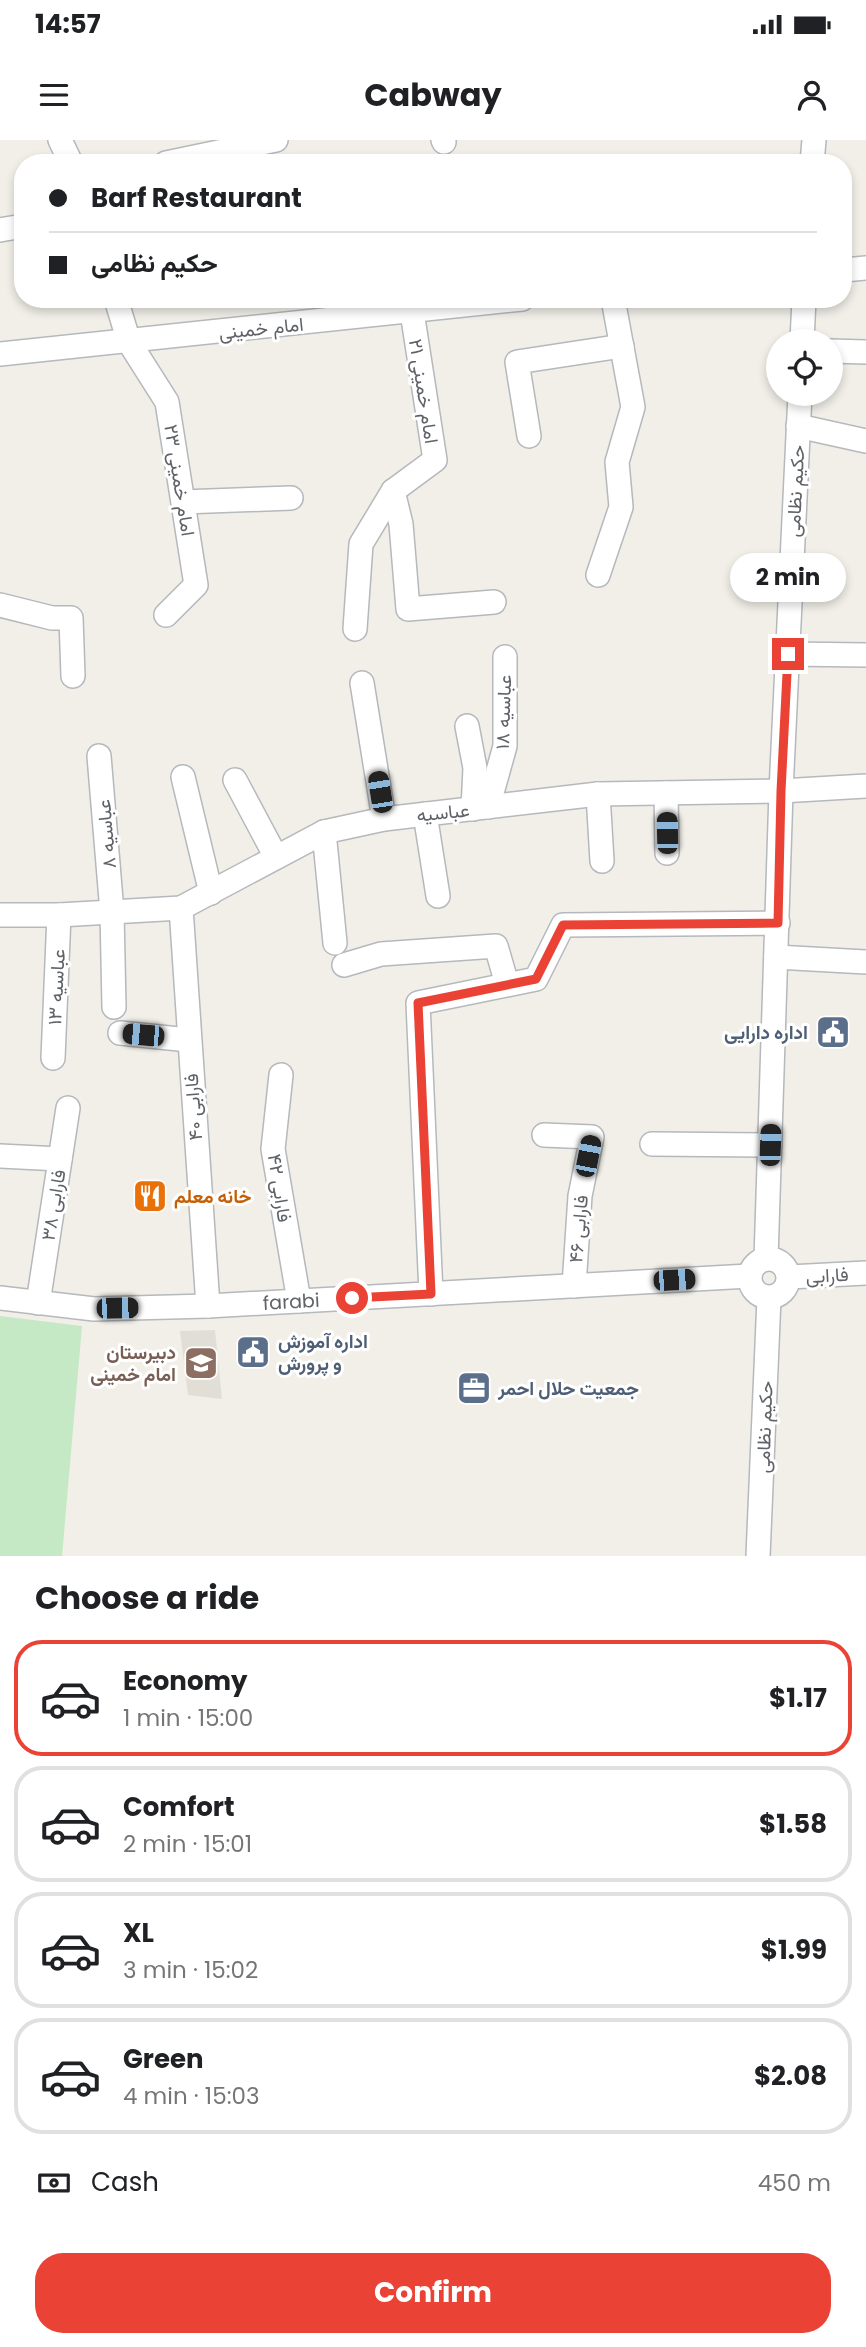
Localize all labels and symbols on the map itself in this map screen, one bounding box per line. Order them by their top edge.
street label: امام خمینی [217,311,305,346]
street label: امام خمینی ۲۱ [402,337,445,445]
street label: امام خمینی ۲۳ [157,422,202,538]
street label: حکیم نظامی [780,444,811,538]
callout: 2 min [730,552,846,602]
route end [772,638,804,670]
street label: عباسیه ۱۸ [489,674,518,750]
car [367,770,394,814]
street label: عباسیه [415,796,471,829]
street label: عباسیه ۸ [90,798,123,870]
car [657,812,678,854]
street label: عباسیه ۱۳ [41,948,72,1026]
public building icon: اداره دارایی [814,1013,852,1051]
place label: اداره دارایی [724,1019,808,1046]
car [122,1023,165,1047]
street label: فارابی ۴۰ [178,1073,209,1141]
car [759,1124,782,1166]
car [574,1133,603,1179]
street label: فارابی ۴۲ [261,1152,298,1224]
street label: فارابی ۳۸ [35,1168,72,1243]
restaurant icon: خانه معلم [131,1177,169,1215]
place label: خانه معلم [174,1183,251,1210]
street label: فارابی ۴۶ [562,1194,595,1264]
street label: فارابی [805,1261,849,1290]
car [653,1268,696,1292]
route start [336,1282,368,1314]
street label: farabi [262,1287,320,1317]
car [96,1297,139,1319]
place label: اداره آموزش و پرورش [278,1328,368,1377]
public building icon: اداره آموزش و پرورش [234,1333,272,1371]
place label: دبیرستان امام خمینی [90,1339,176,1388]
school or university icon: دبیرستان امام خمینی [182,1344,220,1382]
office icon: جمعیت حلال احمر [455,1369,493,1407]
place label: جمعیت حلال احمر [497,1375,639,1402]
street label: حکیم نظامی [749,1380,780,1474]

